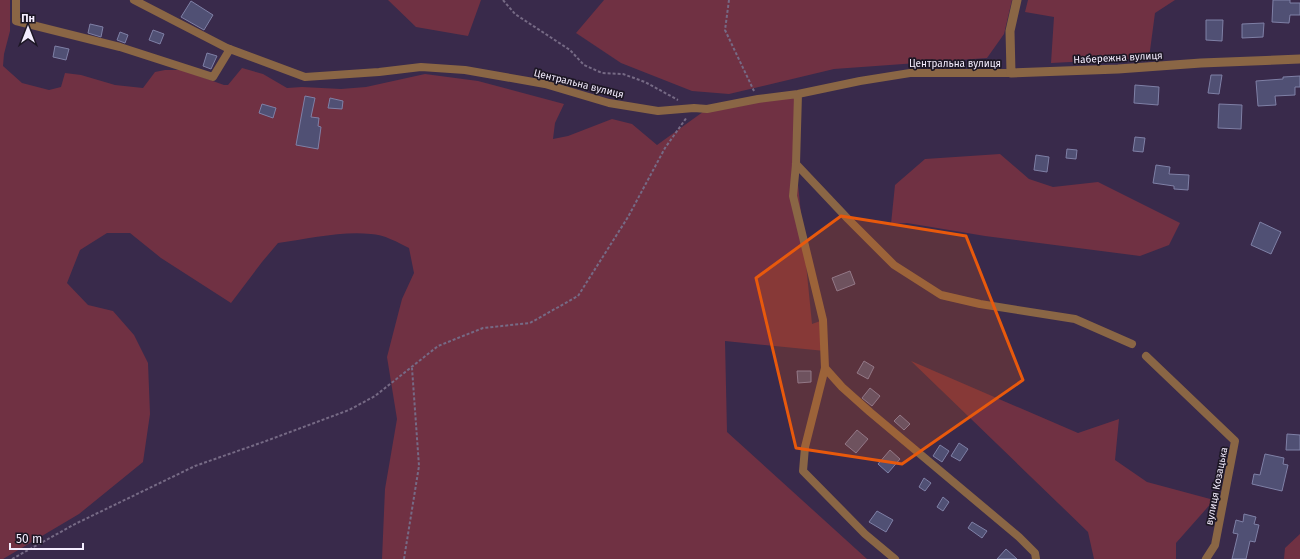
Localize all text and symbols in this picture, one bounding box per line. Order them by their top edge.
north arrow [8,8,48,48]
text: Пн [21,12,35,25]
street label: Набережна вулиця [1073,50,1163,66]
street label: Центральна вулиця [909,58,1001,70]
street label: Центральна вулиця [533,67,625,101]
street label: вулиця Козацька [1204,446,1230,526]
scale bar [10,525,83,551]
text: 50 m [16,532,42,546]

